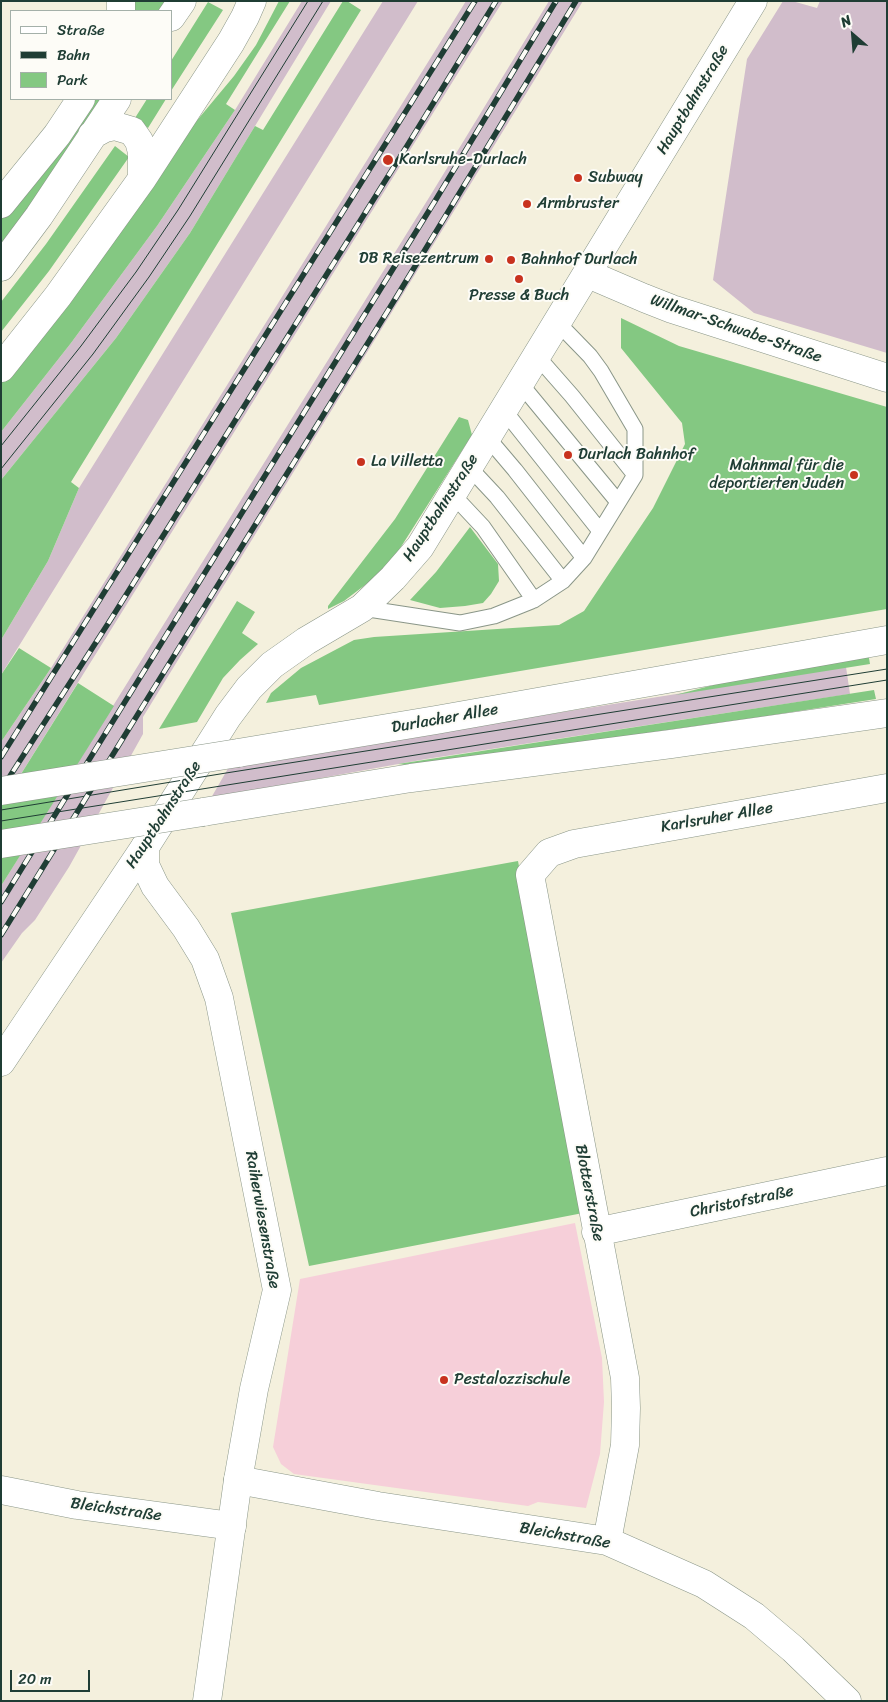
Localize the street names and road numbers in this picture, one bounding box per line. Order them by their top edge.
street label: Hauptbahnstraße [653,42,733,158]
street label: Willmar-Schwabe-Straße [648,291,824,367]
street label: Hauptbahnstraße [399,451,483,565]
street label: Durlacher Allee [390,700,500,738]
street label: Hauptbahnstraße [122,758,206,872]
street label: Karlsruher Allee [659,799,775,837]
street label: Blotterstraße [570,1143,608,1243]
street label: Raiherwiesenstraße [240,1150,284,1290]
street label: Christofstraße [688,1182,796,1222]
street label: Bleichstraße [69,1494,163,1526]
street label: Bleichstraße [518,1519,612,1553]

